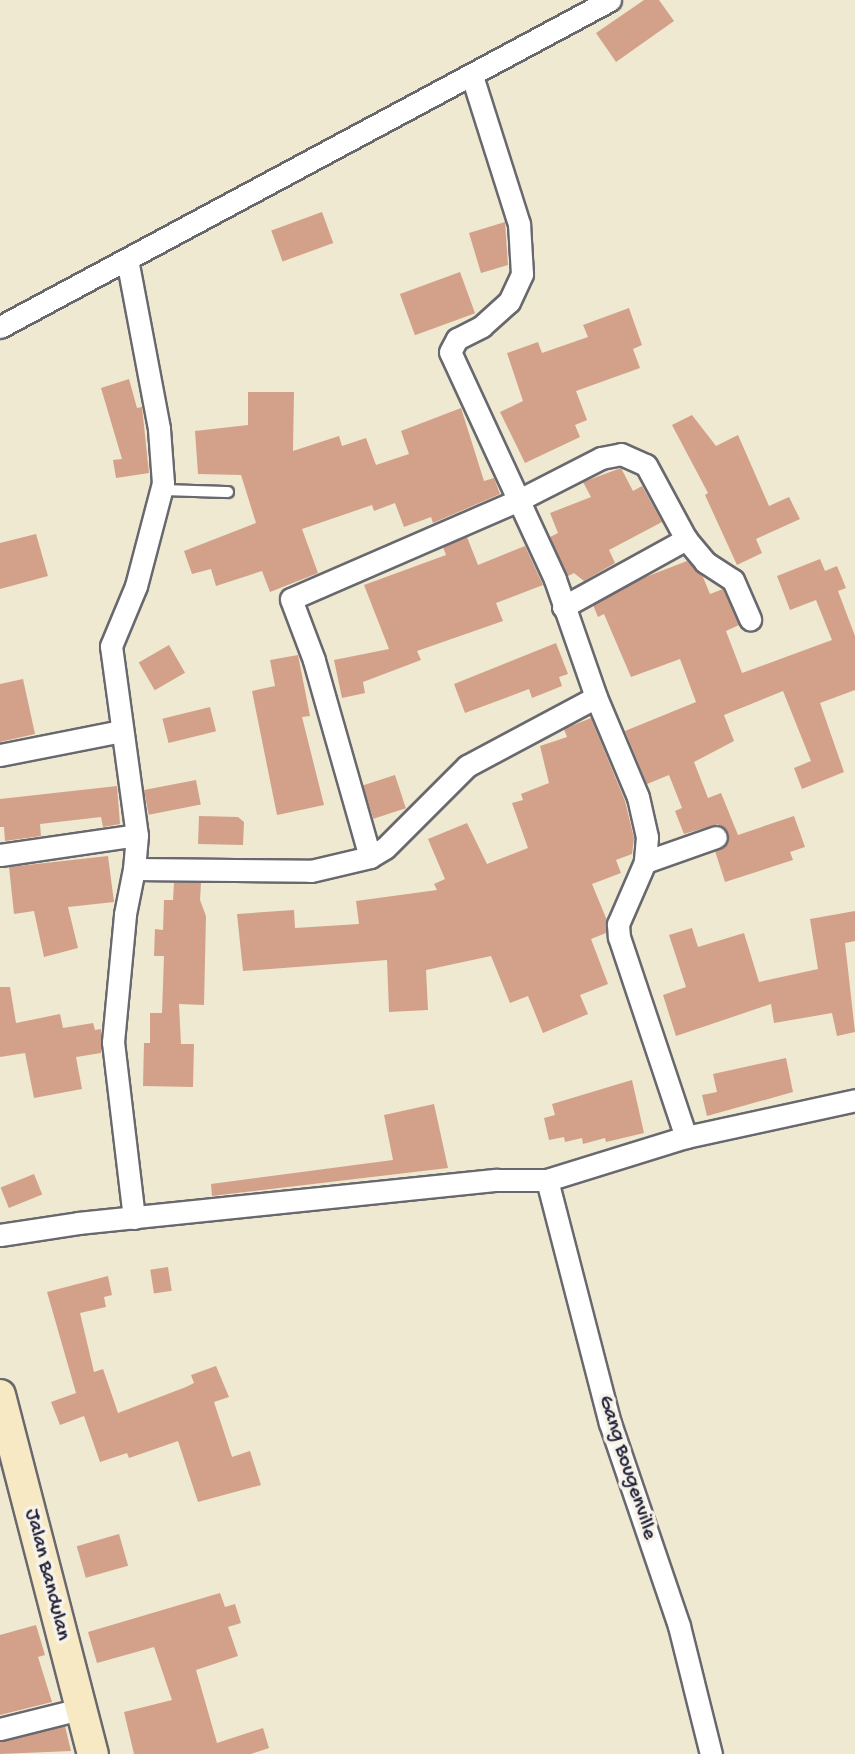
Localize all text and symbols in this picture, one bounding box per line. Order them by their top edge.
street label: Gang Bougenville [591,1393,661,1543]
street label: Jalan Bandulan [17,1507,75,1643]

